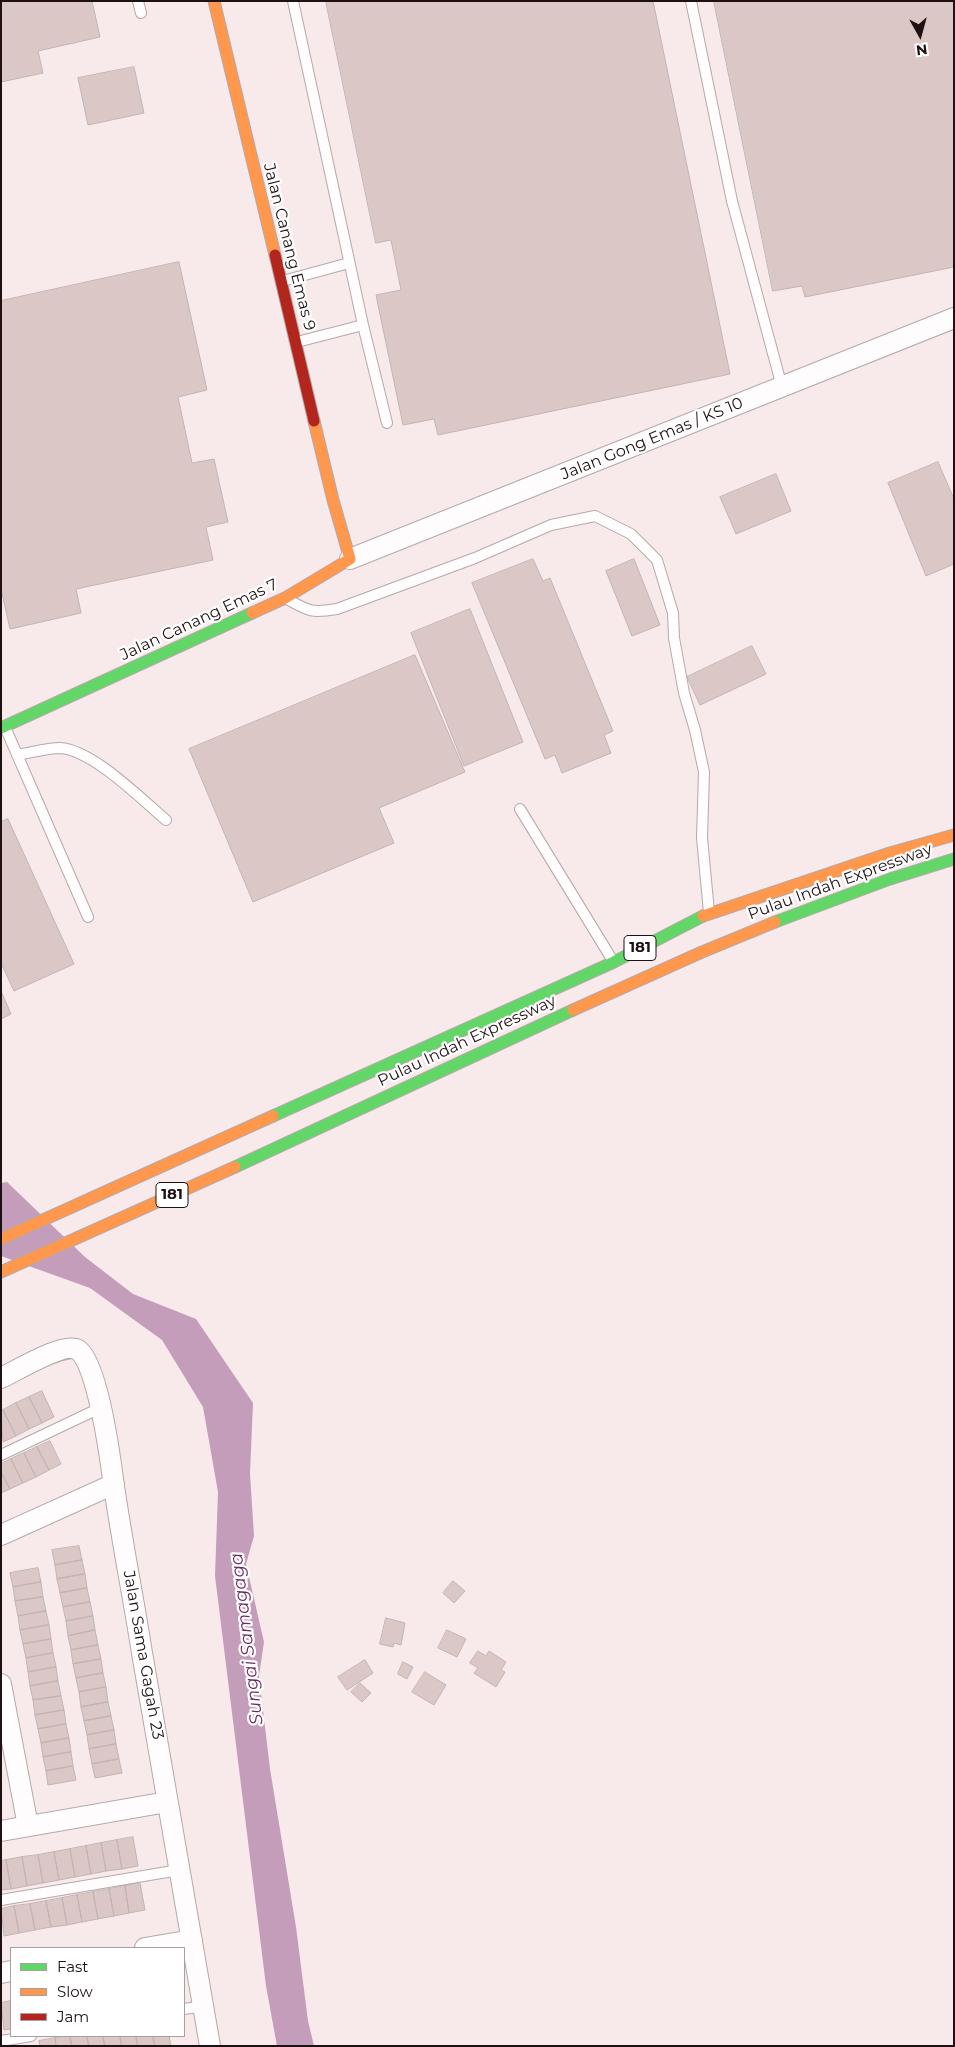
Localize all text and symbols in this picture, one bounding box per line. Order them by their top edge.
north arrow [895,10,945,60]
text: N [915,40,929,60]
street label: Jalan Canang Emas 9 [259,161,319,333]
street label: Jalan Gong Emas / KS 10 [558,394,746,484]
street label: Jalan Canang Emas 7 [117,575,281,665]
street label: Pulau Indah Expressway [745,840,935,924]
road number: 181 [624,936,656,960]
street label: Pulau Indah Expressway [375,991,559,1091]
road number: 181 [156,1182,188,1208]
water label: Sungai Samagaga [226,1552,268,1726]
street label: Jalan Sama Gagah 23 [119,1569,167,1741]
legend [10,1947,185,2037]
text: Fast [57,1957,88,1976]
text: Slow [57,1982,93,2001]
text: Jam [57,2007,89,2026]

